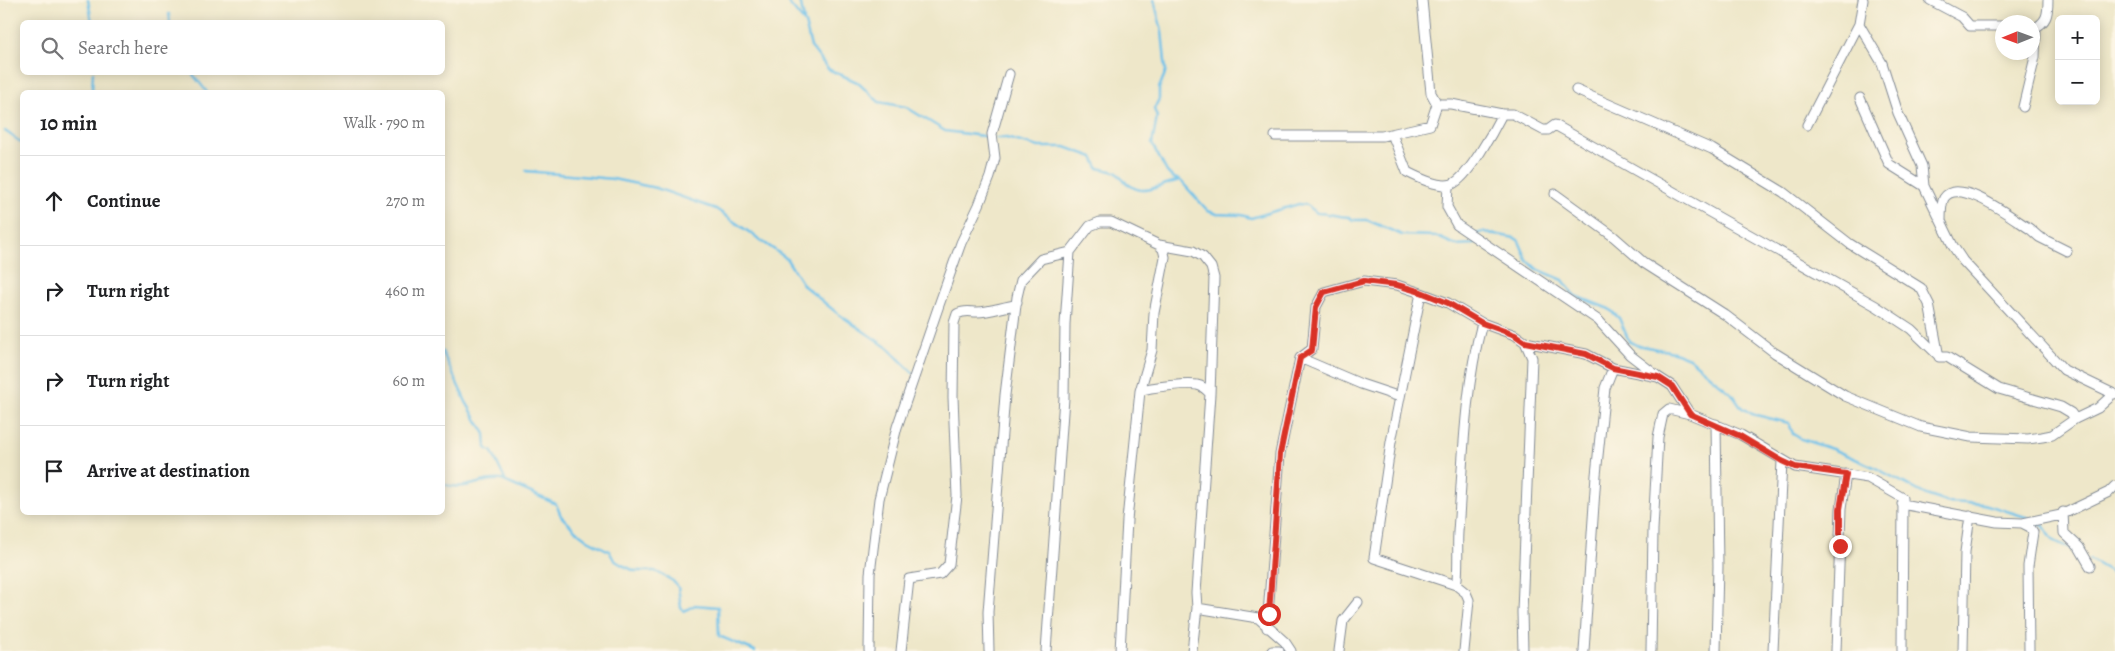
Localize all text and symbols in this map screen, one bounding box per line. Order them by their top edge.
north arrow [1995,15,2040,60]
map controls [2055,15,2100,105]
button: + [2055,15,2100,60]
search box [20,20,445,75]
icon: search [38,34,66,62]
text: Search here [78,35,168,61]
button: − [2055,60,2100,105]
text: 10 min [40,109,97,137]
text: Walk · 790 m [344,112,425,134]
icon: ahead [40,187,68,215]
text: Continue [87,188,161,214]
text: 270 m [386,190,425,212]
icon: right [40,277,68,305]
text: Turn right [87,278,169,304]
text: 460 m [385,280,425,302]
icon: right [40,367,68,395]
text: Turn right [87,368,169,394]
text: 60 m [393,370,425,392]
icon: arrive [40,457,68,485]
text: Arrive at destination [87,458,250,484]
route end [1829,535,1852,558]
route start [1258,603,1281,626]

